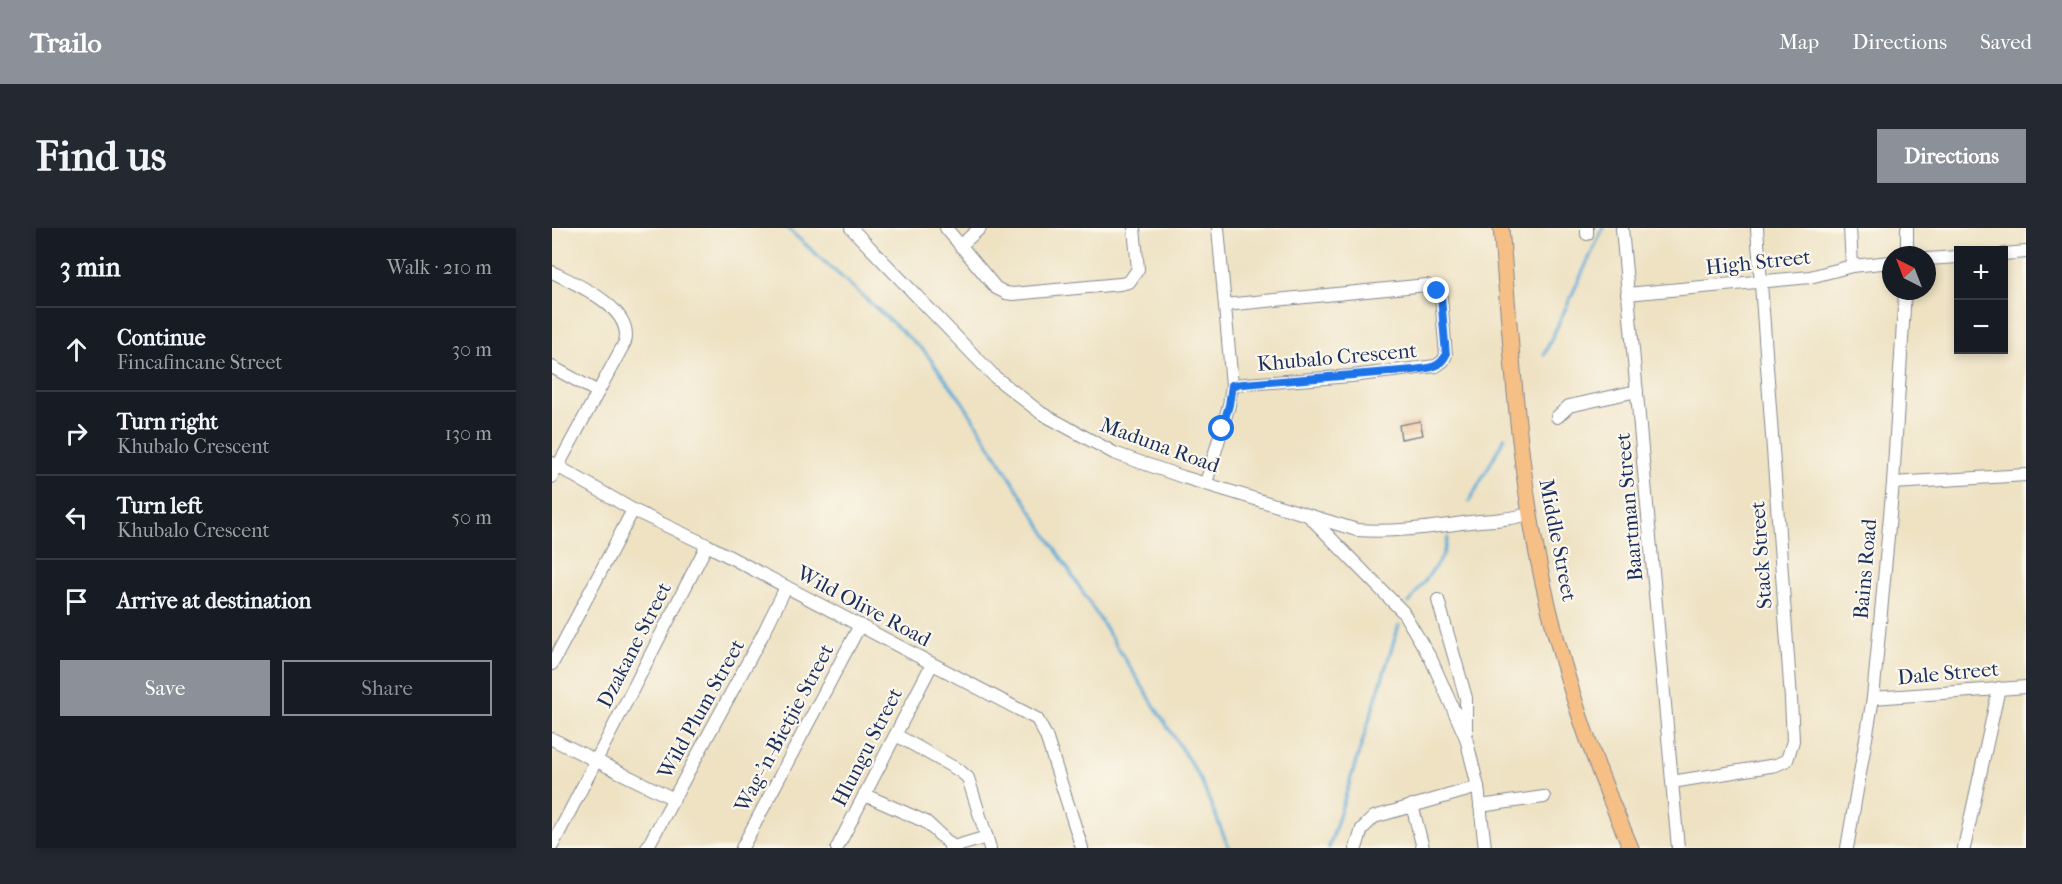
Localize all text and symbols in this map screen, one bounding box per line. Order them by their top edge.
text: Trailo [30,26,102,59]
text: Map [1779,30,1819,54]
text: Directions [1852,30,1947,54]
text: Saved [1980,30,2032,54]
button: Directions [1877,129,2026,183]
text: Find us [36,132,166,181]
street label: High Street [1704,244,1812,279]
north arrow [1882,246,1936,300]
map controls [1954,246,2008,354]
button: + [1954,246,2008,300]
text: 3 min [60,252,121,283]
text: Walk · 210 m [387,256,492,279]
route end [1423,277,1449,303]
button: − [1954,300,2008,354]
text: Continue [117,325,206,351]
icon: ahead [60,333,93,366]
text: 30 m [452,338,492,361]
street label: Khubalo Crescent [1256,338,1418,376]
text: Fincafincane Street [117,351,282,374]
text: Turn right [117,409,218,435]
street label: Maduna Road [1097,412,1224,478]
route start [1208,415,1234,441]
icon: right [60,417,93,450]
text: 130 m [445,422,492,445]
street label: Baartman Street [1611,431,1647,582]
text: Khubalo Crescent [117,435,270,458]
street label: Middle Street [1534,477,1582,604]
text: Turn left [117,493,203,519]
street label: Stack Street [1745,500,1777,610]
icon: left [60,501,93,534]
text: 50 m [451,506,492,529]
street label: Bains Road [1849,517,1881,620]
text: Khubalo Crescent [117,519,270,542]
street label: Wild Olive Road [792,560,936,652]
street label: Dzakane Street [592,578,676,712]
icon: arrive [60,585,93,618]
text: Arrive at destination [117,588,311,614]
street label: Wild Plum Street [652,635,750,784]
street label: Wag-'n-Bietjie Street [729,639,839,817]
street label: Dale Street [1896,657,2000,689]
button: Save [60,660,270,716]
button: Share [282,660,492,716]
street label: Hlungu Street [827,683,907,810]

